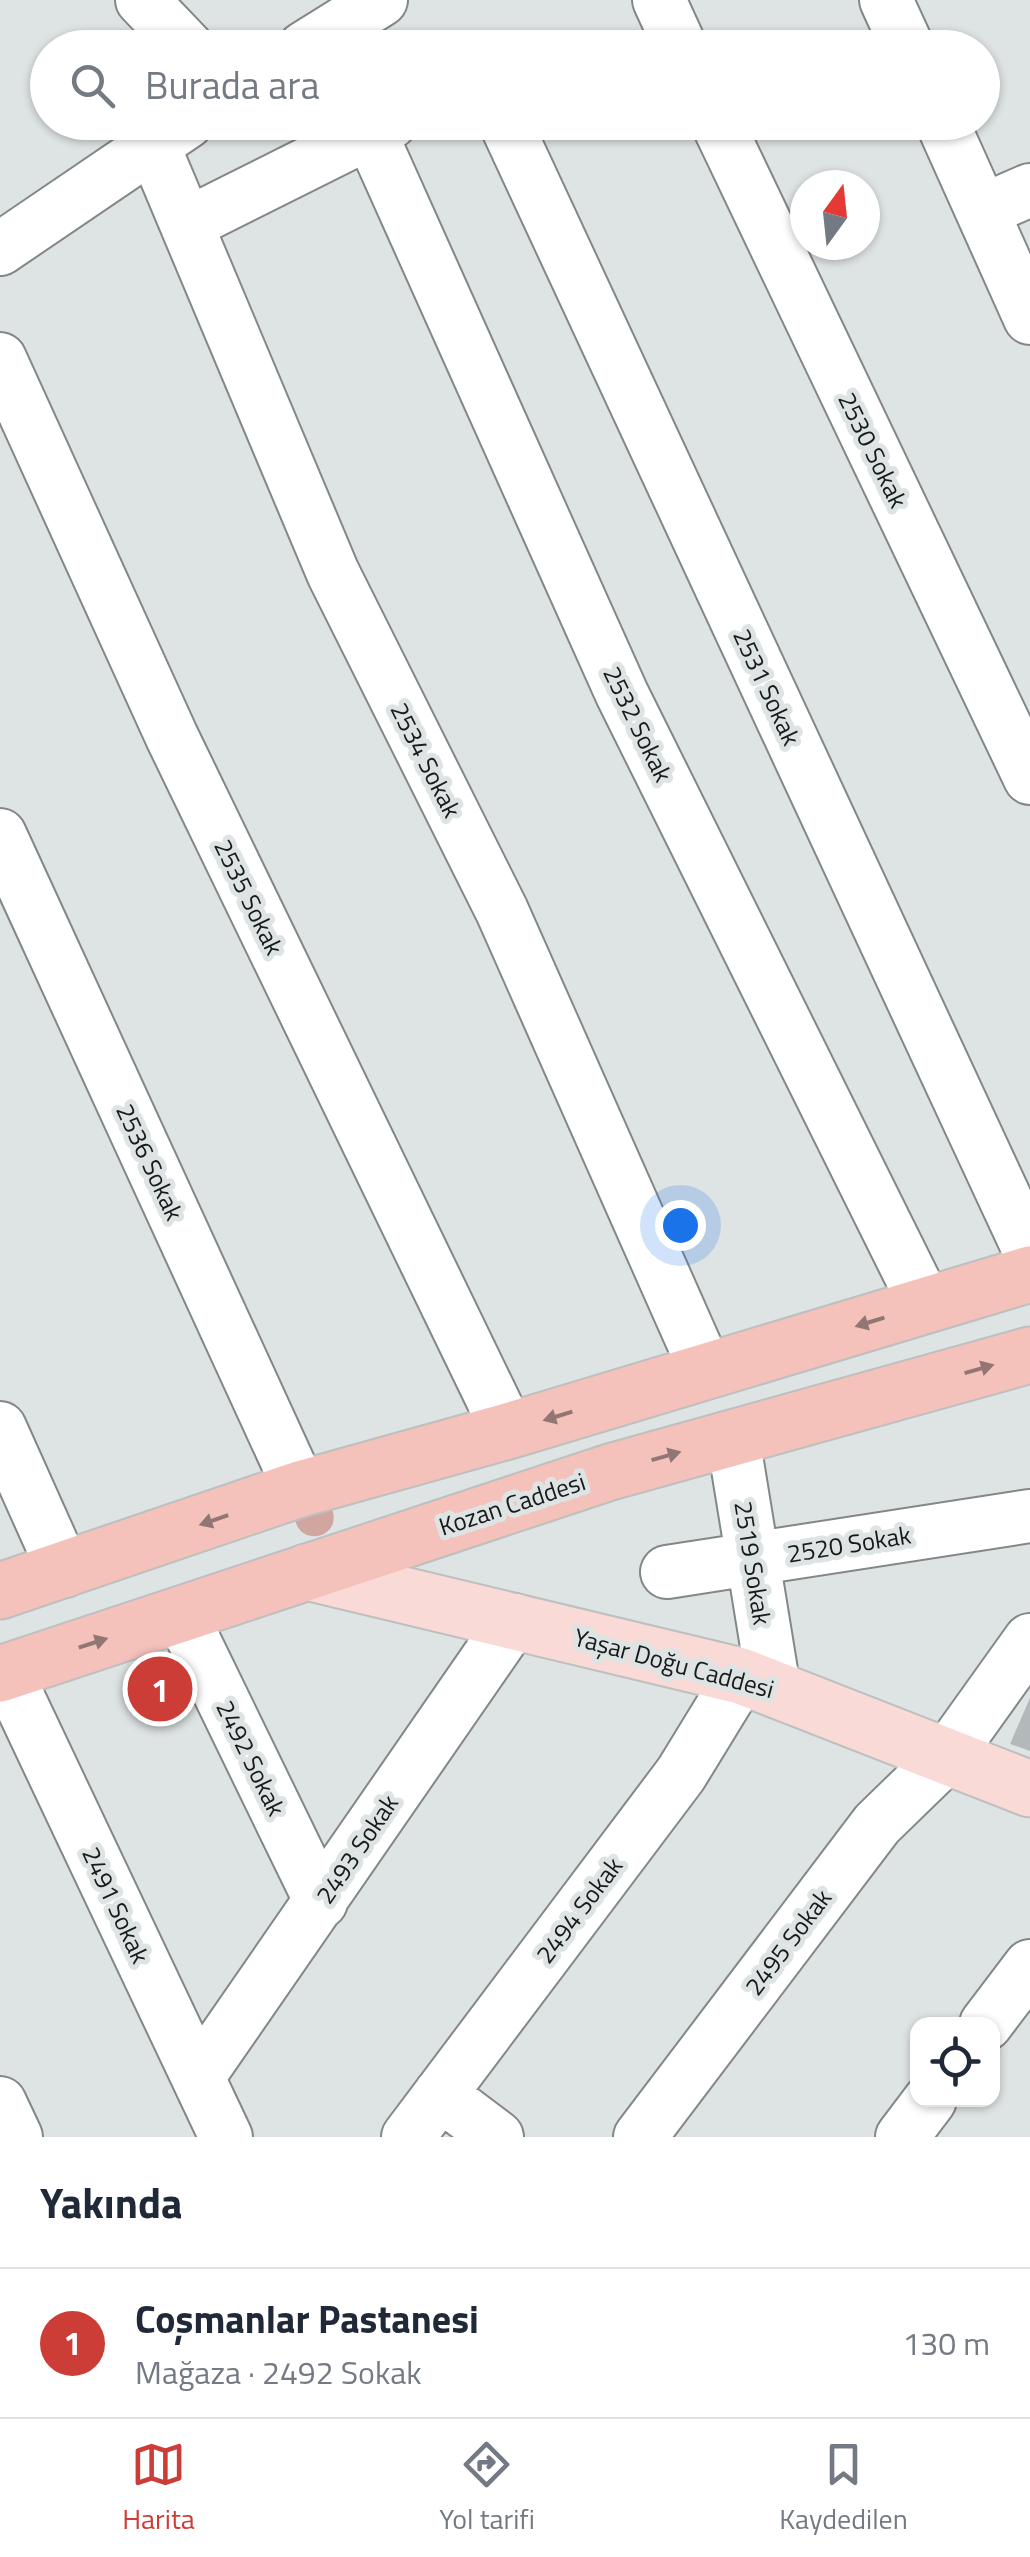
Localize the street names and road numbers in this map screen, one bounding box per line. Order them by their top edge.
street label: 2530 Sokak [829,386,917,514]
street label: 2531 Sokak [723,622,811,752]
street label: 2532 Sokak [594,660,682,788]
street label: 2534 Sokak [381,696,471,824]
street label: 2535 Sokak [205,833,293,961]
street label: 2536 Sokak [106,1097,194,1227]
street label: Kozan Caddesi [434,1462,590,1546]
street label: 2519 Sokak [724,1498,782,1628]
street label: 2520 Sokak [784,1515,914,1573]
street label: Yaşar Doğu Caddesi [570,1618,778,1708]
street label: 2492 Sokak [207,1694,295,1822]
street label: 2493 Sokak [306,1787,408,1911]
street label: 2491 Sokak [72,1840,160,1970]
street label: 2494 Sokak [526,1849,632,1971]
street label: 2495 Sokak [735,1881,841,2003]

